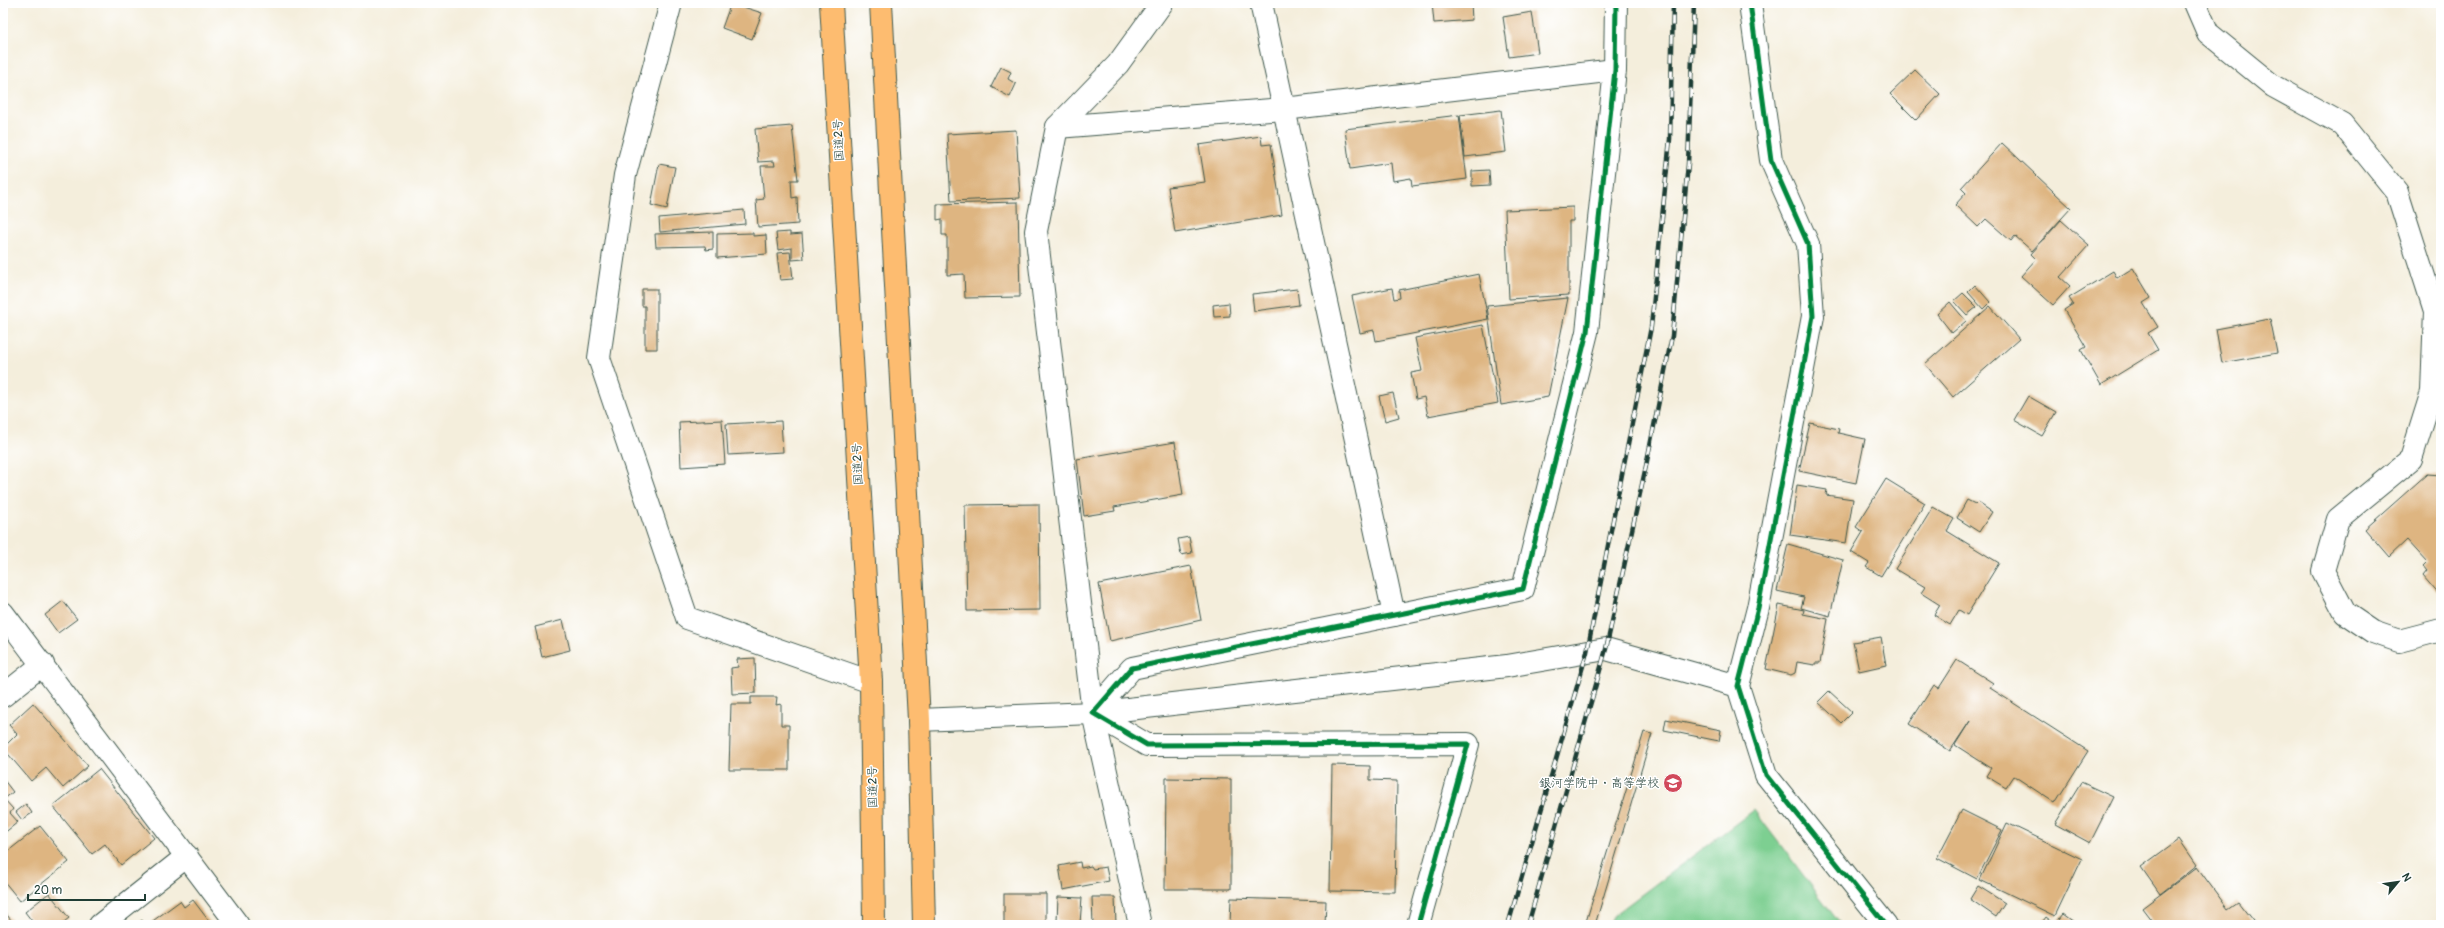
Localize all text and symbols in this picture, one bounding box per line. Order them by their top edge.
street label: 国道2号 [830,118,848,162]
street label: 国道2号 [849,442,867,486]
street label: 国道2号 [865,766,881,808]
school or university icon: 銀河学院中・高等学校 [1662,772,1684,794]
place label: 銀河学院中・高等学校 [1539,776,1659,791]
north arrow [2378,862,2418,902]
text: N [2399,871,2414,884]
scale bar [28,876,145,902]
text: 20 m [34,883,63,898]

